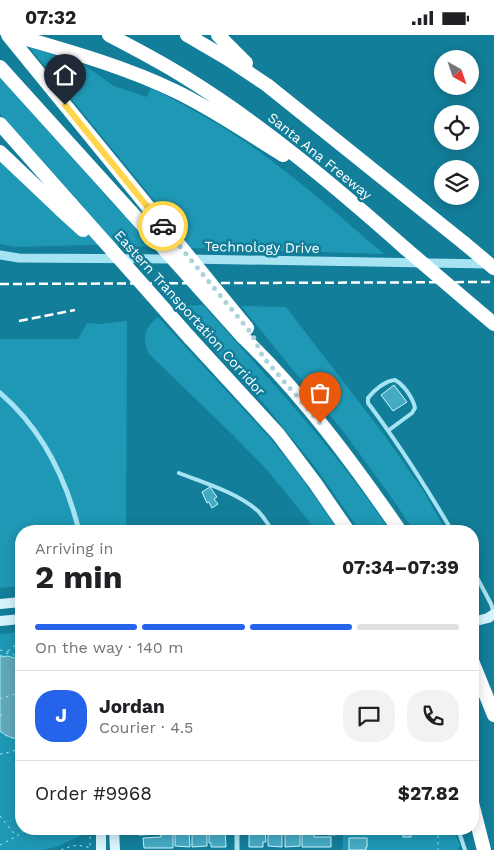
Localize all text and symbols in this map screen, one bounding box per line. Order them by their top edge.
text: 07:32 [25,6,76,29]
north arrow [434,50,479,95]
map controls [434,50,479,205]
pin [44,54,86,105]
icon: home [51,61,79,89]
button: locate [434,105,479,150]
street label: Santa Ana Freeway [265,109,376,203]
button: layers [434,160,479,205]
courier [138,201,188,251]
icon: car [149,212,177,240]
street label: Eastern Transportation Corridor [111,227,269,399]
street label: Technology Drive [204,238,320,256]
pin [299,372,341,423]
icon: bag [306,379,334,407]
text: Arriving in [35,539,113,558]
text: 07:34–07:39 [342,556,459,579]
text: 2 min [35,558,123,596]
text: On the way · 140 m [35,638,183,657]
button: chat [343,690,395,742]
button: phone [407,690,459,742]
text: Jordan [99,695,165,718]
text: J [55,704,67,727]
text: Courier · 4.5 [99,718,193,737]
text: Order #9968 [35,782,152,805]
text: $27.82 [398,782,459,805]

